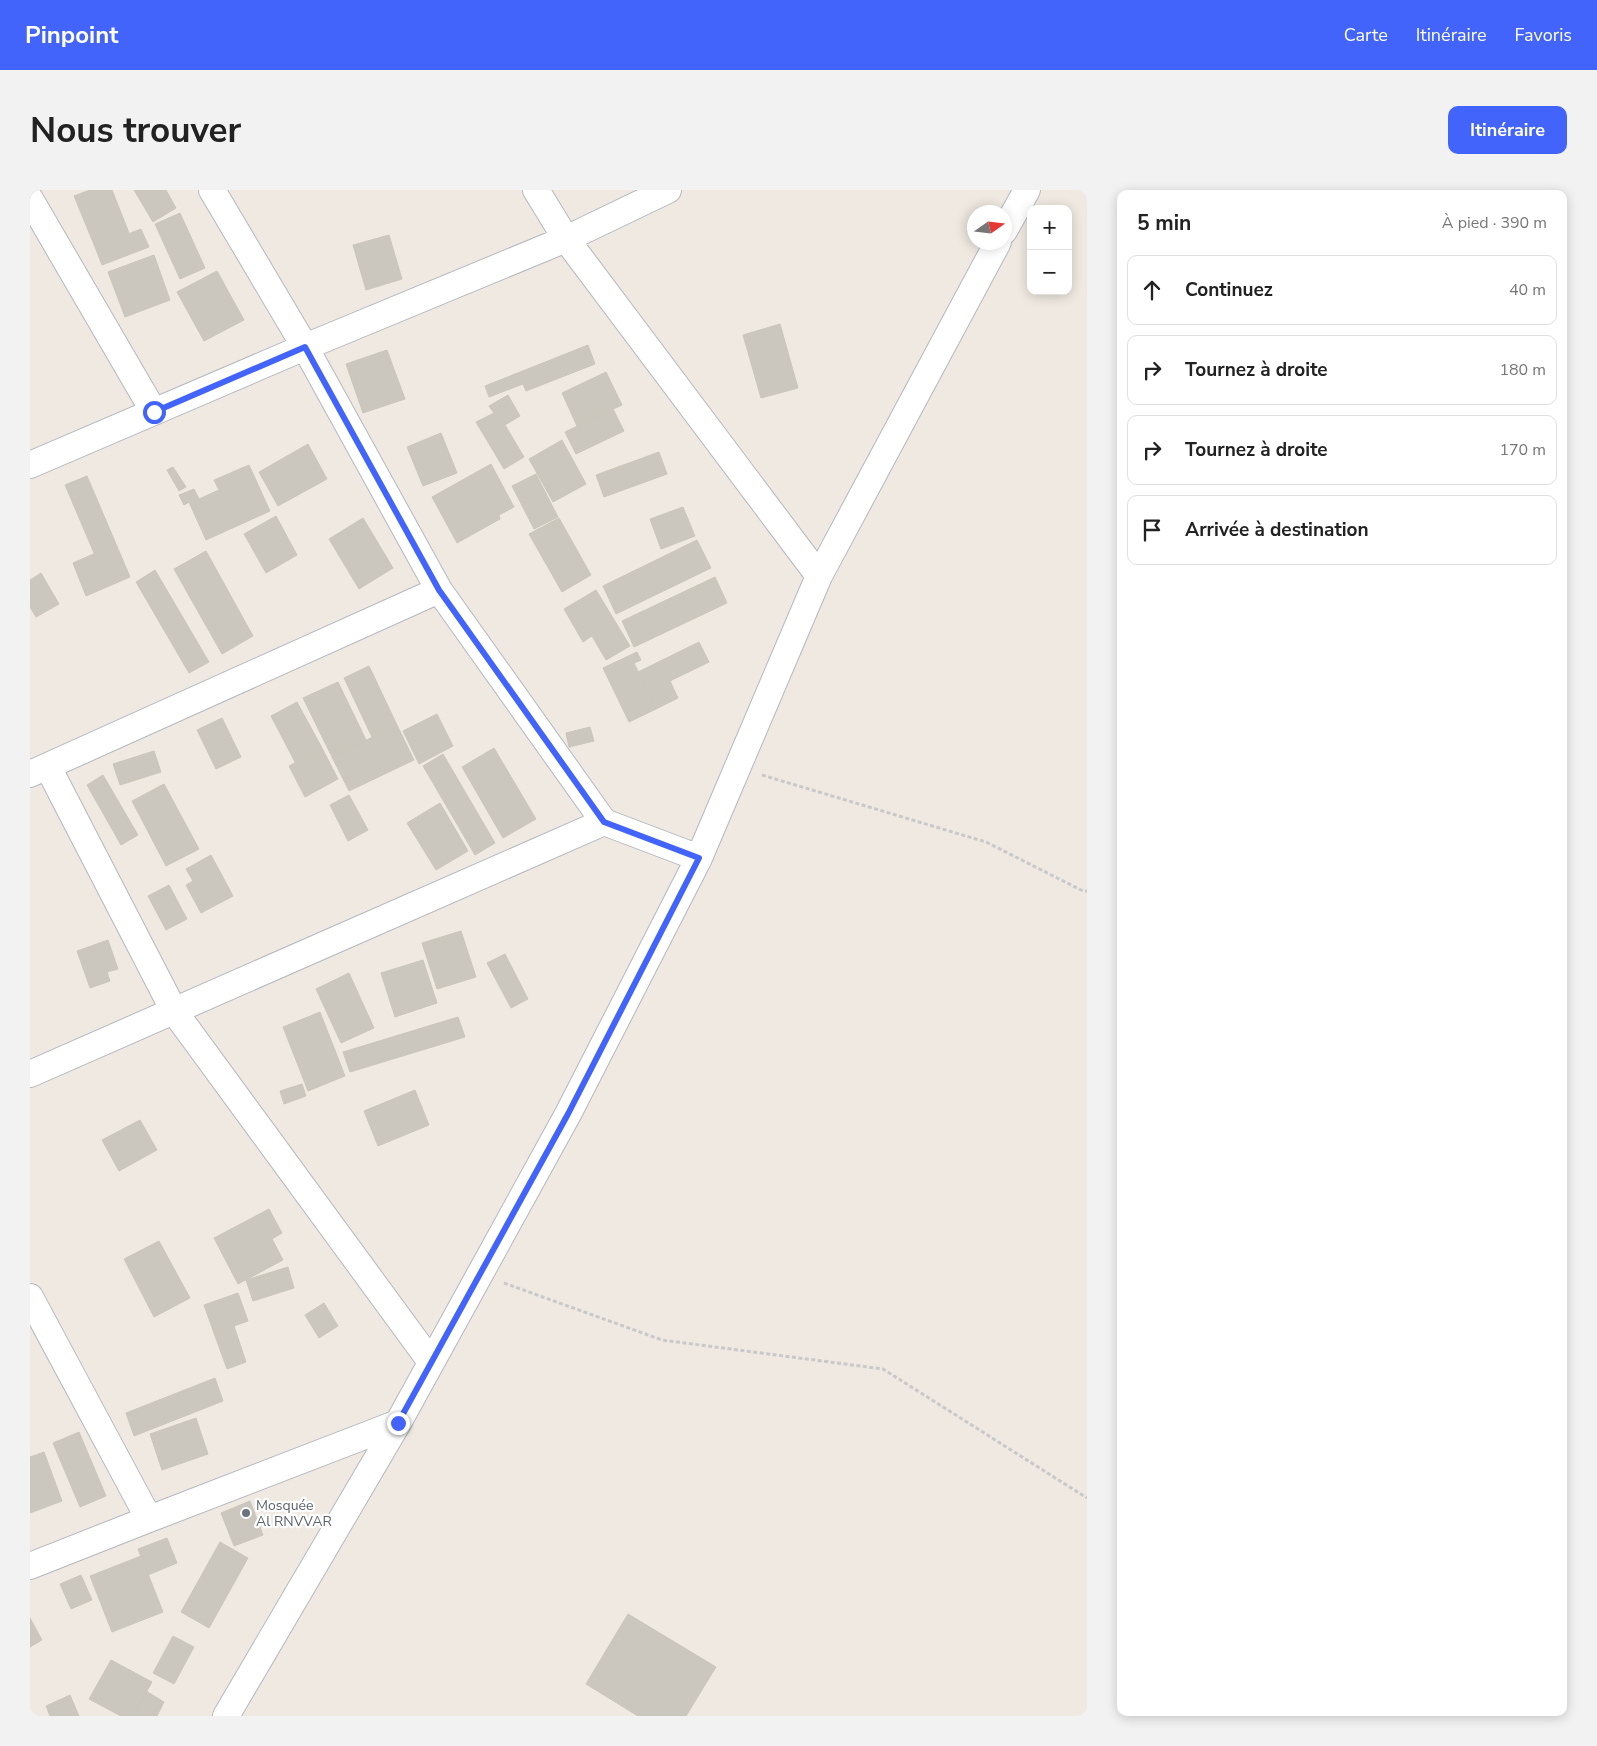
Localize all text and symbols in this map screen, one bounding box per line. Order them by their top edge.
text: Pinpoint [25,19,118,51]
text: Carte [1344,23,1388,47]
text: Itinéraire [1416,23,1487,47]
text: Favoris [1515,23,1572,47]
button: Itinéraire [1448,106,1567,154]
text: Nous trouver [30,107,241,154]
north arrow [967,205,1012,250]
map controls [1027,205,1072,295]
button: + [1027,205,1072,250]
text: 5 min [1137,209,1191,237]
text: À pied · 390 m [1442,212,1547,234]
button: − [1027,250,1072,295]
icon: ahead [1138,276,1166,304]
text: Continuez [1185,277,1273,303]
text: 40 m [1509,279,1546,301]
icon: right [1138,356,1166,384]
text: Tournez à droite [1185,357,1328,383]
text: 180 m [1499,359,1546,381]
route start [143,401,166,424]
icon: right [1138,436,1166,464]
text: Tournez à droite [1185,437,1328,463]
text: 170 m [1499,439,1546,461]
icon: arrive [1138,516,1166,544]
text: Arrivée à destination [1185,517,1369,543]
route end [387,1412,410,1435]
place label: Mosquée Al RNVVAR [256,1496,332,1531]
marker: Mosquée Al RNVVAR [240,1507,252,1519]

